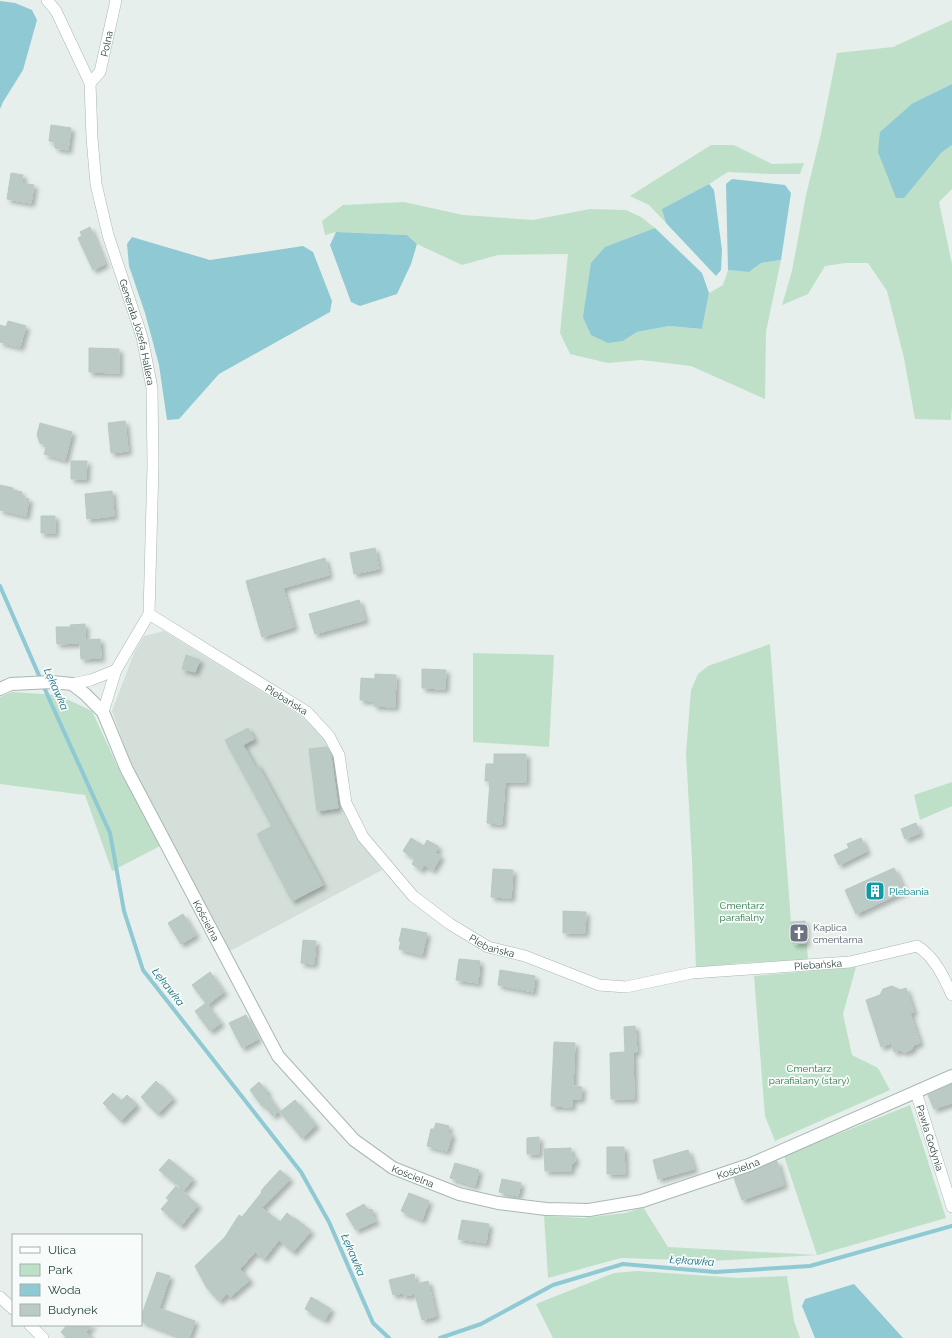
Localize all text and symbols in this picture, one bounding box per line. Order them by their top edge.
street label: Polna [98,30,115,57]
street label: Generała Józefa Hallera [118,277,157,386]
water label: Łękawka [41,666,71,713]
street label: Plebańska [263,682,310,717]
building icon: Plebania [864,880,886,902]
place label: Plebania [889,886,929,897]
street label: Kościelna [191,898,222,943]
park label: Cmentarz parafialny [720,900,765,923]
church icon: Kaplica cmentarna [788,922,810,944]
place label: Kaplica cmentarna [813,922,863,945]
street label: Plebańska [468,932,516,959]
street label: Plebańska [794,957,842,971]
water label: Łękawka [149,965,187,1009]
park label: Cmentarz parafialany (stary) [769,1063,850,1086]
street label: Pawła Godynia [915,1103,946,1172]
street label: Kościelna [715,1156,761,1181]
street label: Kościelna [390,1163,436,1189]
water label: Łękawka [338,1232,368,1279]
legend [12,1234,142,1326]
text: Ulica [48,1243,76,1257]
water label: Łękawka [669,1253,715,1269]
text: Park [48,1263,73,1277]
text: Woda [48,1283,81,1297]
text: Budynek [48,1303,98,1317]

